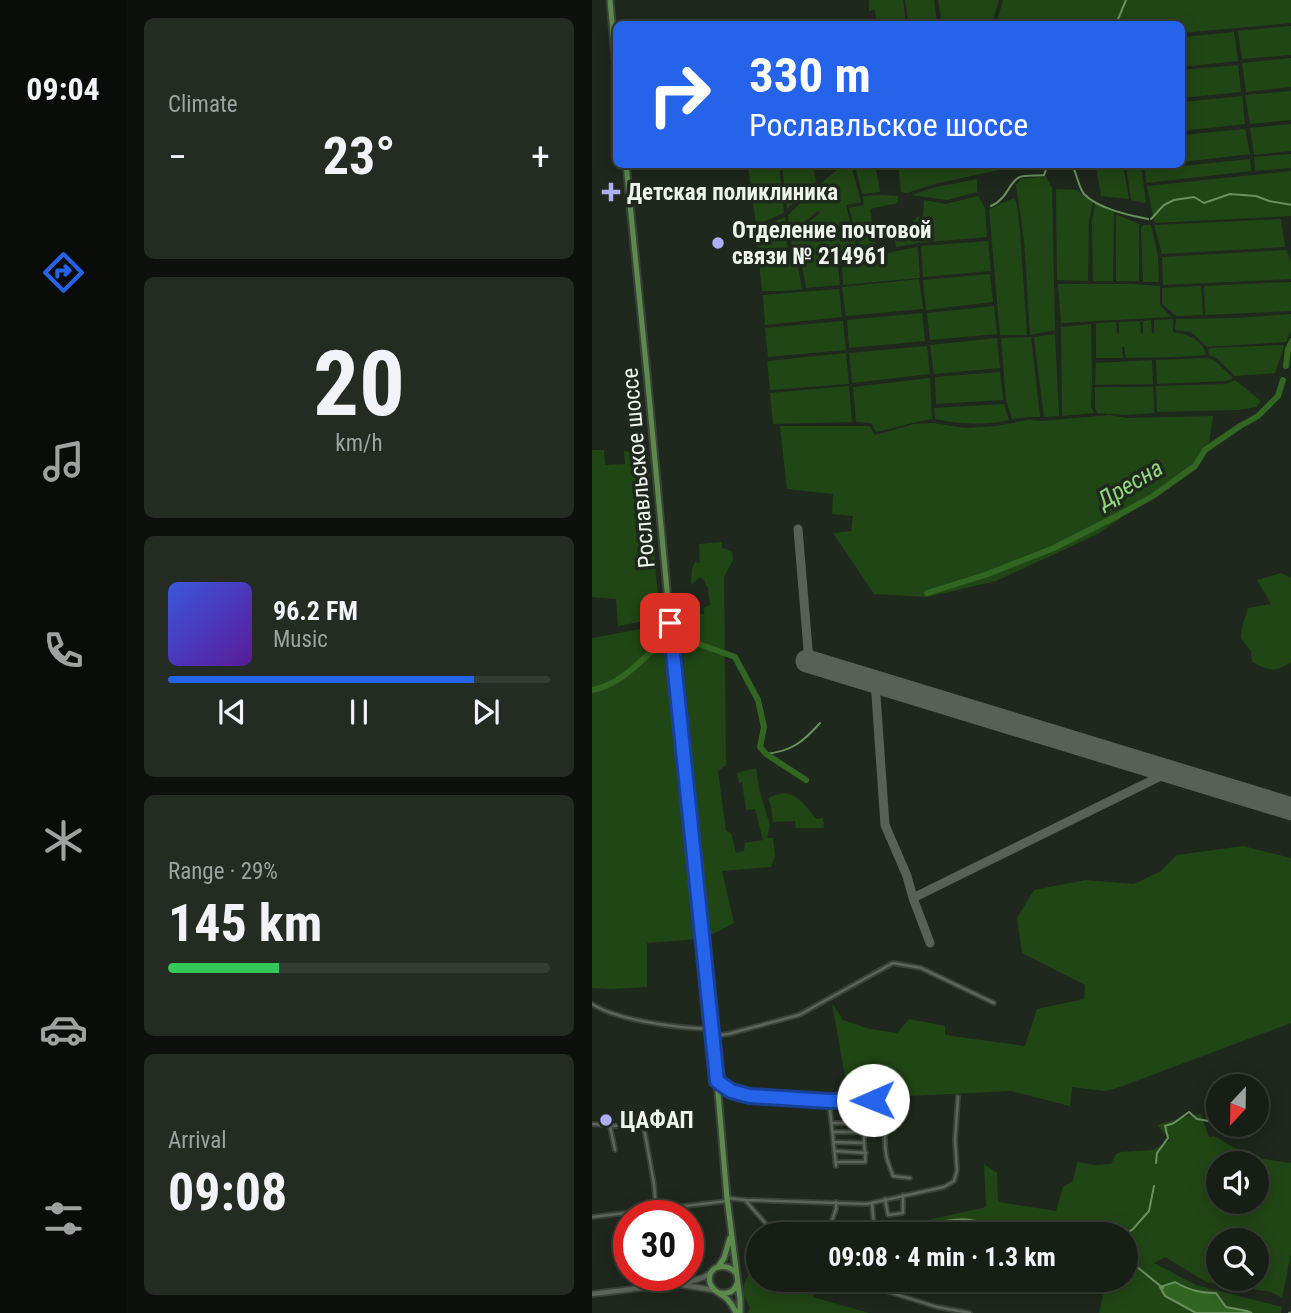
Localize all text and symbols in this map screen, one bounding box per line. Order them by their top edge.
text: 330 m [749,47,871,104]
icon: right [634,49,725,140]
text: 09:04 [26,70,100,108]
text: Climate [168,91,238,118]
text: Рославльское шоссе [749,106,1028,144]
text: 23° [323,126,395,187]
text: − [168,135,187,179]
text: + [531,135,550,179]
place label: Детская поликлиника [627,179,838,206]
marker: Детская поликлиника [601,182,621,202]
place label: Отделение почтовой связи № 214961 [732,217,932,270]
marker: Отделение почтовой связи № 214961 [710,235,726,251]
icon: directions [39,248,88,297]
text: 20 [313,331,405,437]
street label: Рославльское шоссе [616,367,661,569]
text: km/h [335,430,383,457]
icon: music [39,437,88,486]
water label: Дресна [1090,454,1168,515]
pin [640,593,700,653]
text: 96.2 FM [273,596,358,626]
icon: arrive [651,604,689,642]
icon: phone [39,626,88,675]
text: Music [273,626,328,653]
icon: previous [213,693,251,731]
icon: pause [340,693,378,731]
icon: next [467,693,505,731]
icon: climate [39,816,88,865]
text: Range · 29% [168,858,278,885]
text: 145 km [168,893,322,954]
icon: car [39,1005,88,1054]
position arrow [836,1063,910,1137]
north arrow [1206,1074,1269,1138]
map controls [1206,1074,1269,1291]
place label: ЦАФАП [620,1107,694,1134]
marker: ЦАФАП [598,1112,614,1128]
text: Arrival [168,1127,227,1154]
button: sound [1206,1151,1269,1214]
text: 09:08 [168,1162,287,1223]
icon: filters [39,1194,88,1243]
speed limit sign: 30 [613,1200,704,1291]
button: search [1206,1228,1269,1291]
text: 09:08 · 4 min · 1.3 km [828,1242,1056,1272]

